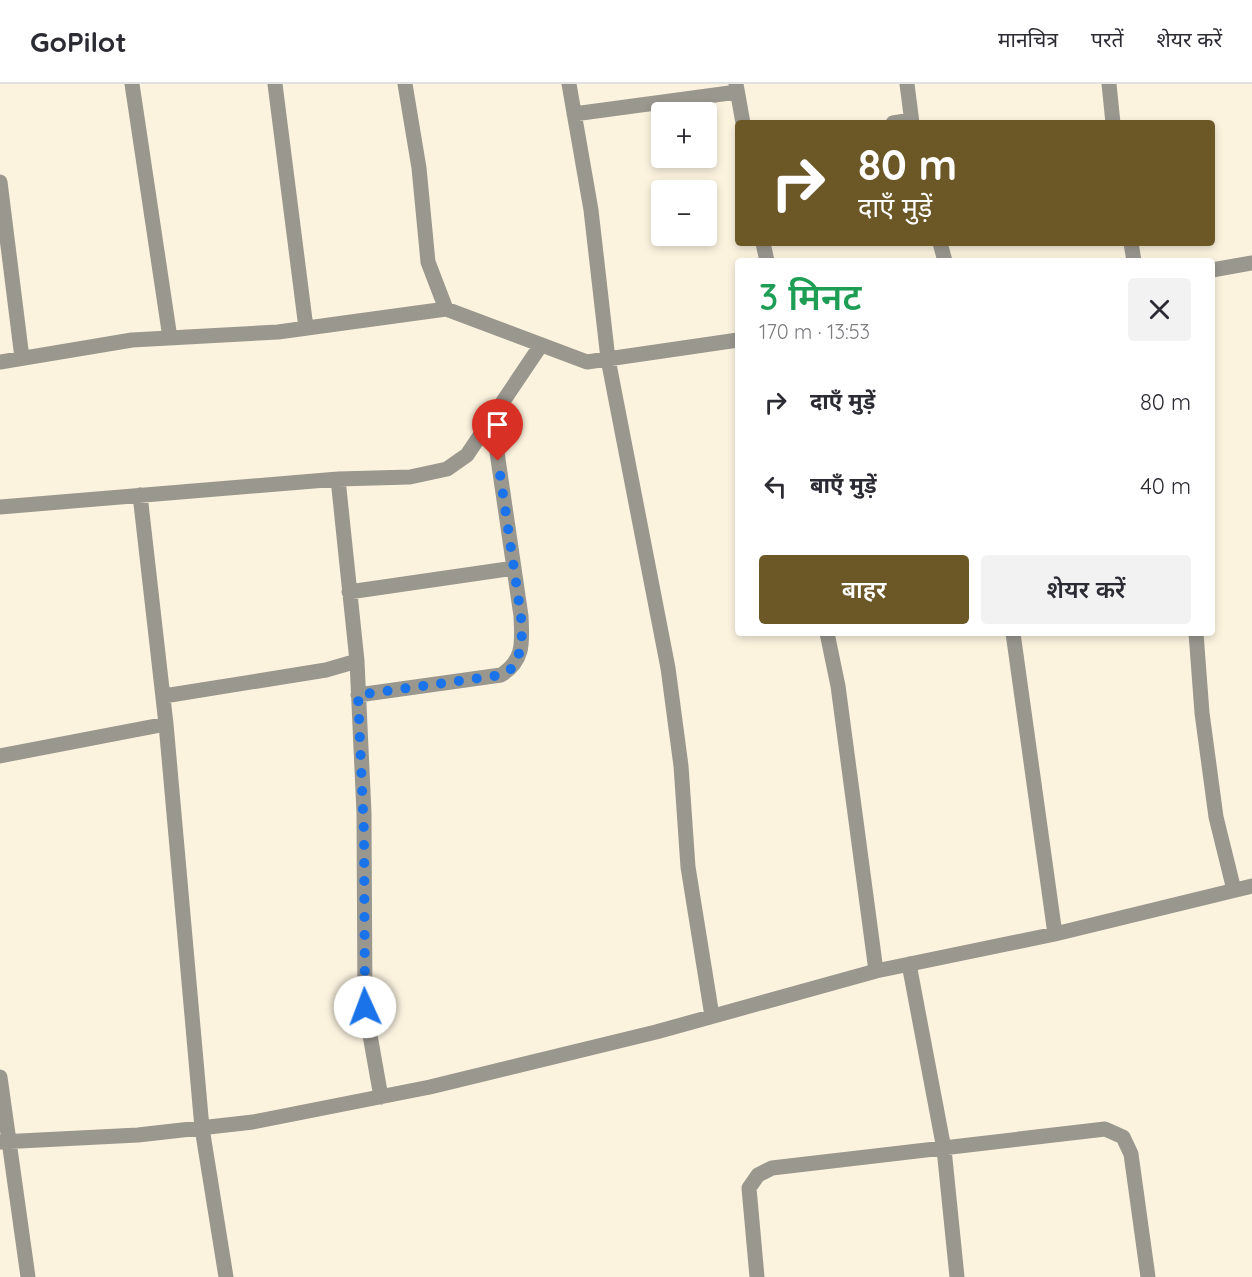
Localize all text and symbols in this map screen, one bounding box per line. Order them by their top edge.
text: GoPilot [30,24,127,59]
text: मानचित्र [998,26,1058,52]
text: परतें [1091,26,1124,52]
text: शेयर करें [1157,26,1222,52]
map controls [651,102,717,246]
button: + [651,102,717,168]
text: 80 m [858,138,957,191]
icon: right [759,144,837,222]
button: − [651,180,717,246]
text: दाएँ मुड़ें [858,190,932,224]
text: 3 मिनट [759,274,861,319]
button: close [1128,278,1191,341]
text: 170 m · 13:53 [759,319,870,344]
icon: right [759,386,792,419]
text: दाएँ मुड़ें [810,387,875,415]
text: 80 m [1140,388,1191,416]
pin [472,399,523,461]
icon: arrive [481,408,514,441]
icon: left [759,470,792,503]
text: बाएँ मुड़ें [810,471,876,499]
text: 40 m [1140,472,1191,500]
button: बाहर [759,555,969,624]
button: शेयर करें [981,555,1191,624]
position arrow [333,975,397,1039]

